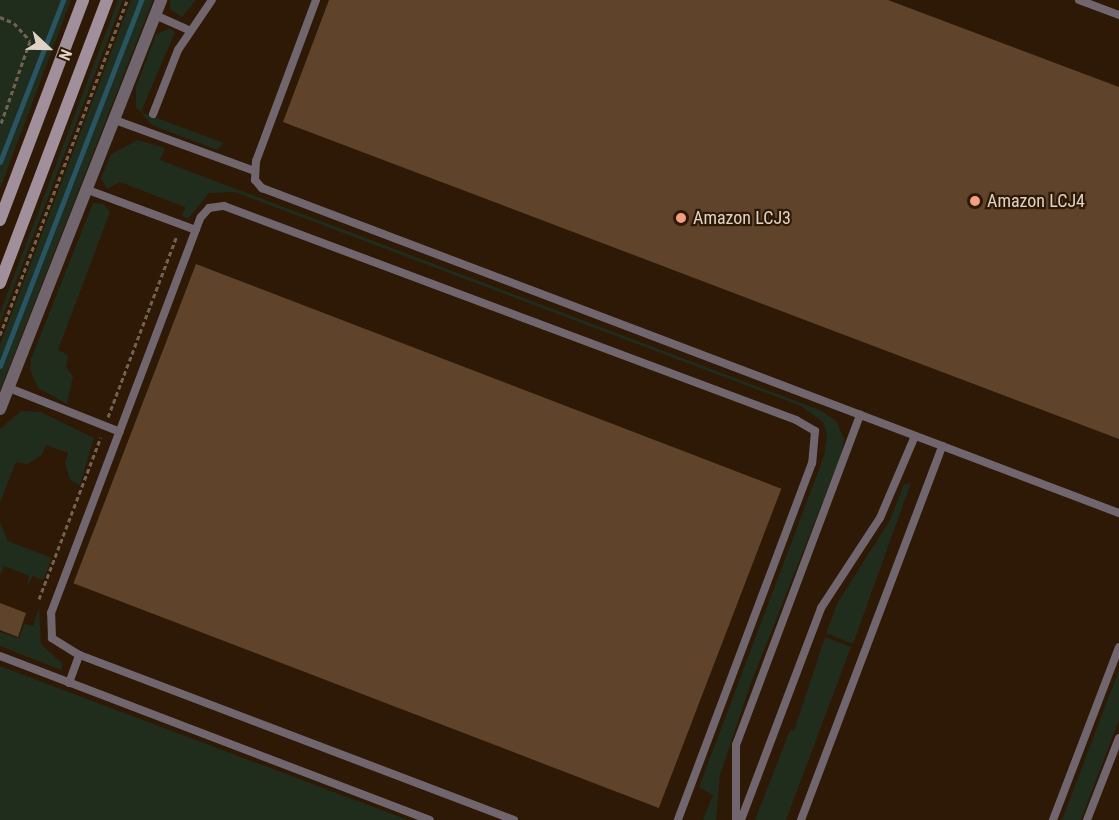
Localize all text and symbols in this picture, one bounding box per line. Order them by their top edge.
north arrow [18,18,78,78]
text: N [55,47,76,63]
place label: Amazon LCJ4 [987,190,1085,212]
marker: Amazon LCJ4 [968,194,982,208]
place label: Amazon LCJ3 [693,207,791,229]
marker: Amazon LCJ3 [674,211,688,225]

